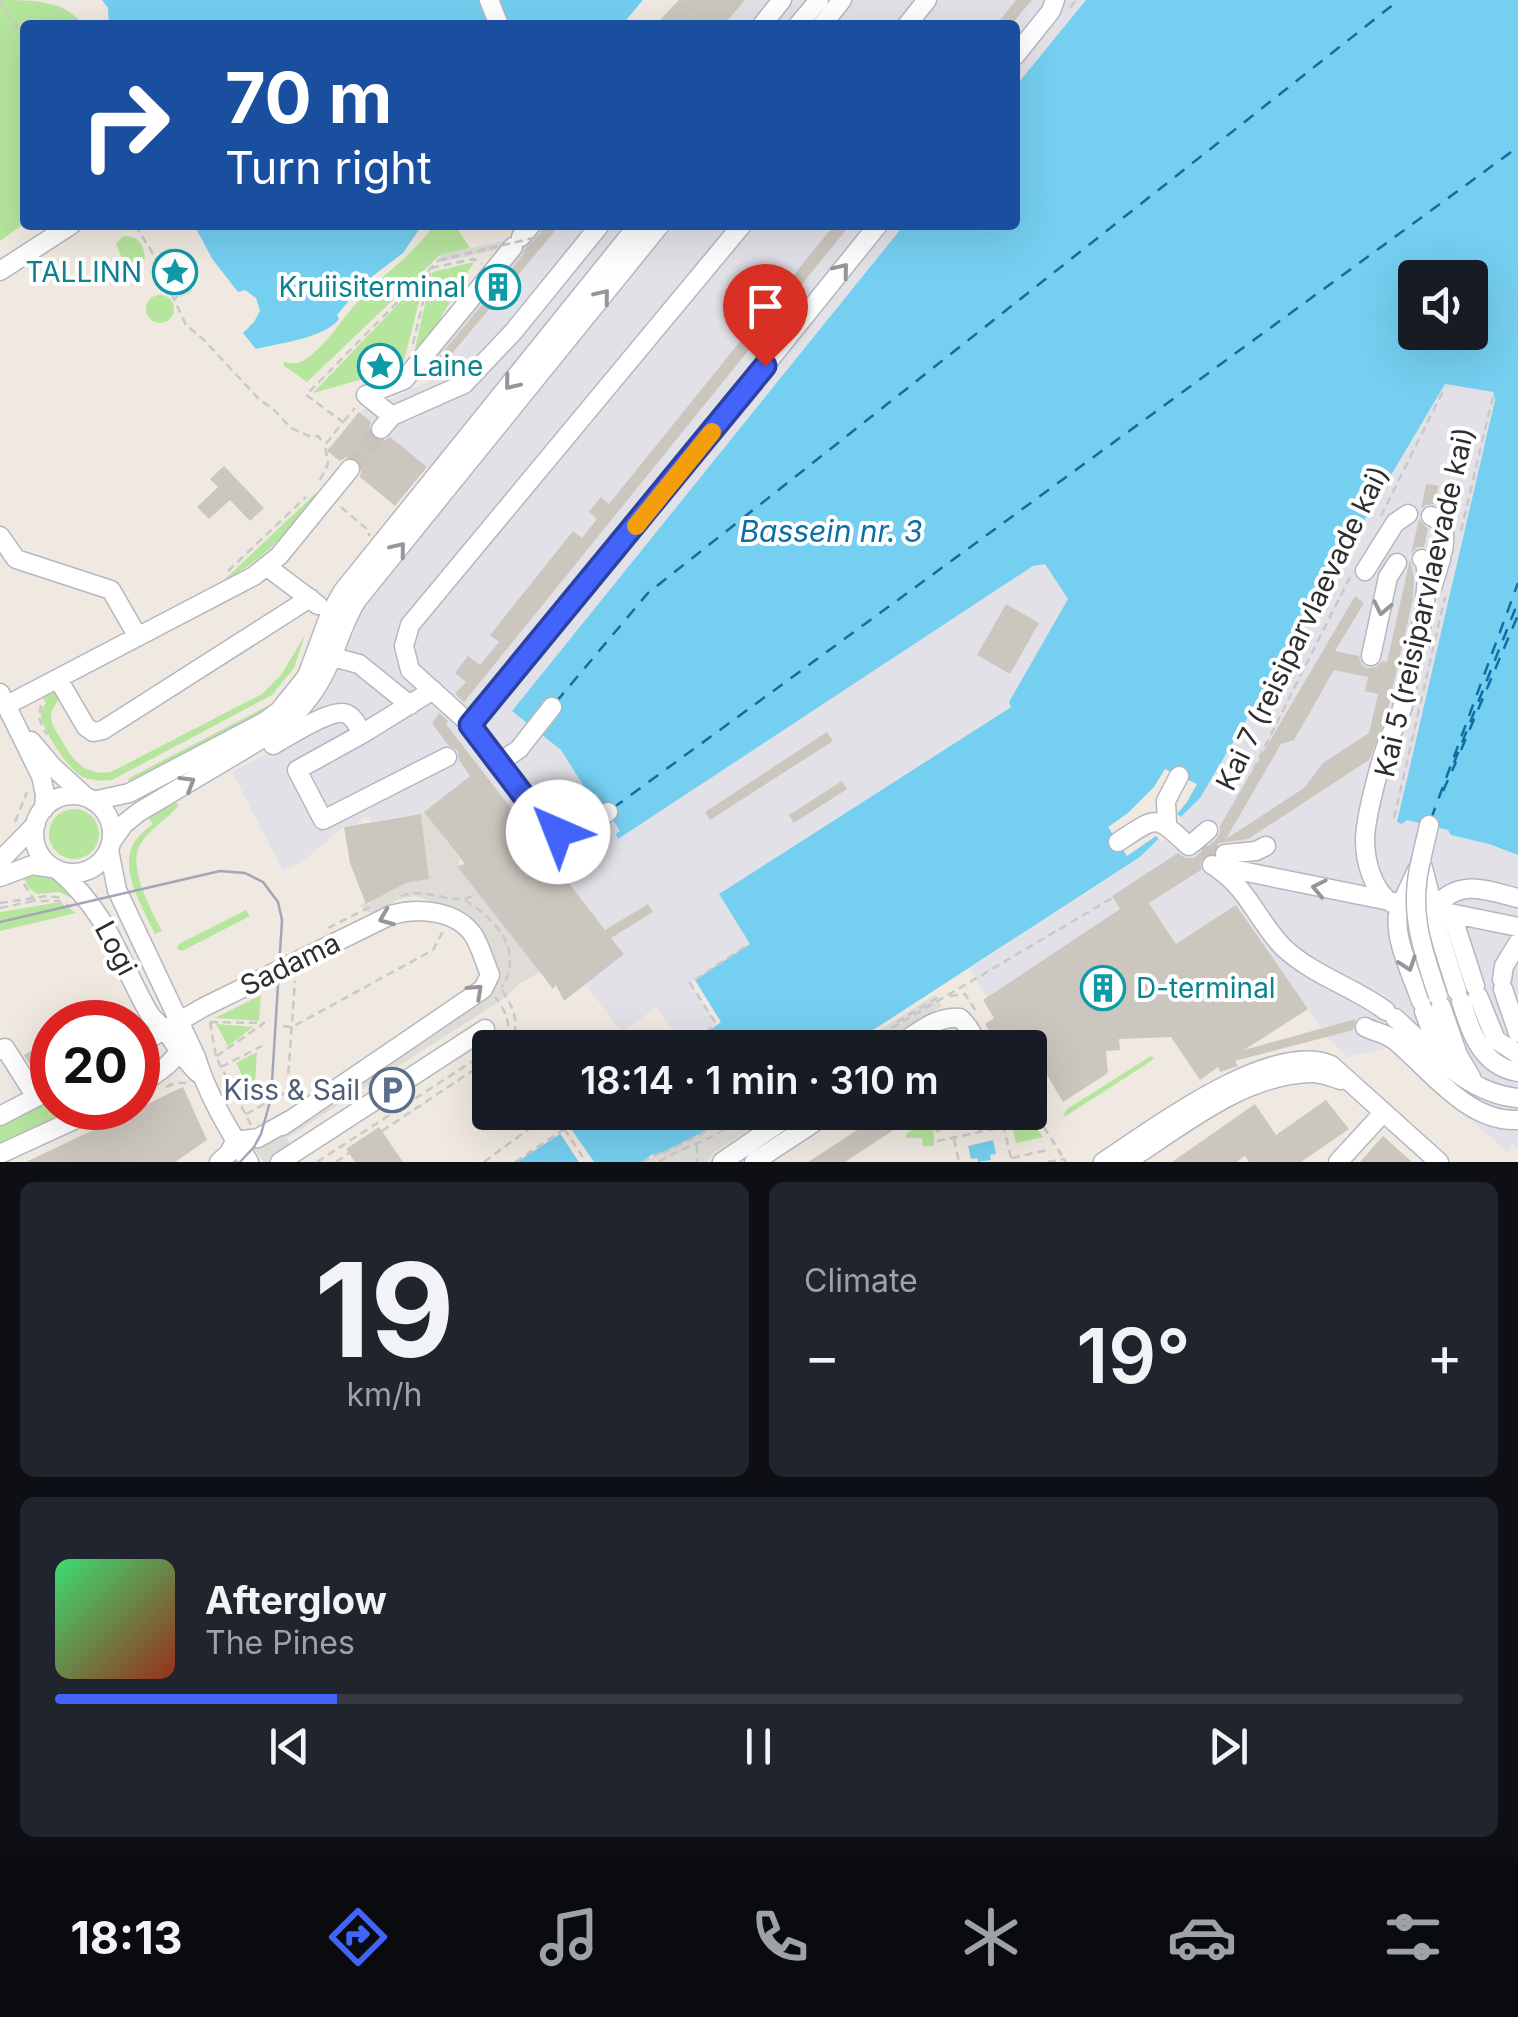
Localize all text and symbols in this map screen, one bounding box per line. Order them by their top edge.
text: 70 m [225,55,392,140]
icon: right [60,60,190,190]
text: Turn right [225,140,432,195]
place icon: TALLINN [152,249,198,295]
place label: TALLINN [26,255,142,289]
map controls [1398,260,1488,350]
button: sound [1398,260,1488,350]
building icon: Kruiisiterminal [475,264,521,310]
pin [723,264,808,367]
one-way arrow [830,264,848,282]
place label: Kruiisiterminal [278,270,466,304]
icon: arrive [738,279,793,334]
one-way arrow [591,289,609,307]
place icon: Laine [357,343,403,389]
place label: Laine [412,349,483,383]
one-way arrow [505,371,523,389]
street label: Kai 5 (reisiparvlaevade kai) [1367,424,1481,780]
street label: Kai 7 (reisiparvlaevade kai) [1208,460,1396,796]
water label: Bassein nr. 3 [739,513,923,549]
one-way arrow [387,542,405,560]
one-way arrow [1372,600,1393,617]
one-way arrow [177,776,195,795]
position arrow [506,780,610,884]
one-way arrow [1311,879,1328,900]
one-way arrow [378,907,395,927]
street label: Logi [88,915,144,981]
street label: Sadama [235,925,345,1003]
one-way arrow [1396,954,1417,971]
building icon: D-terminal [1080,965,1126,1011]
place label: D-terminal [1136,971,1276,1005]
one-way arrow [465,984,483,1002]
speed limit sign: 20 [30,1000,160,1130]
text: 18:14 · 1 min · 310 m [580,1057,939,1103]
parking icon: Kiss & Sail [369,1067,415,1113]
place label: Kiss & Sail [223,1073,360,1107]
text: 19 [314,1231,455,1388]
text: Climate [804,1261,918,1300]
text: 19° [1076,1310,1191,1401]
text: − [804,1323,840,1389]
text: + [1427,1323,1463,1389]
text: km/h [346,1375,423,1414]
text: Afterglow [205,1577,387,1623]
text: The Pines [205,1623,355,1662]
icon: previous [262,1719,317,1774]
icon: pause [731,1719,786,1774]
icon: next [1201,1719,1256,1774]
icon: directions [323,1902,393,1972]
icon: music [534,1902,604,1972]
icon: phone [745,1902,815,1972]
icon: climate [956,1902,1026,1972]
icon: car [1167,1902,1237,1972]
icon: filters [1378,1902,1448,1972]
text: 18:13 [70,1910,183,1965]

